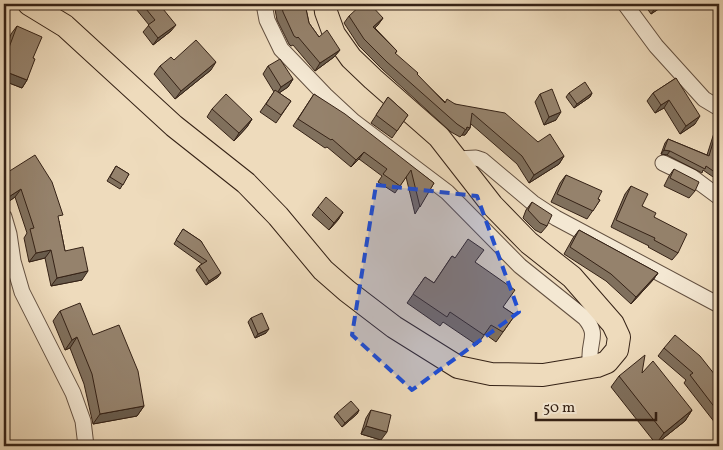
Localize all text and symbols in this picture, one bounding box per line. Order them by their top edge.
scale bar [536,390,656,422]
text: 50 m [543,398,575,419]

